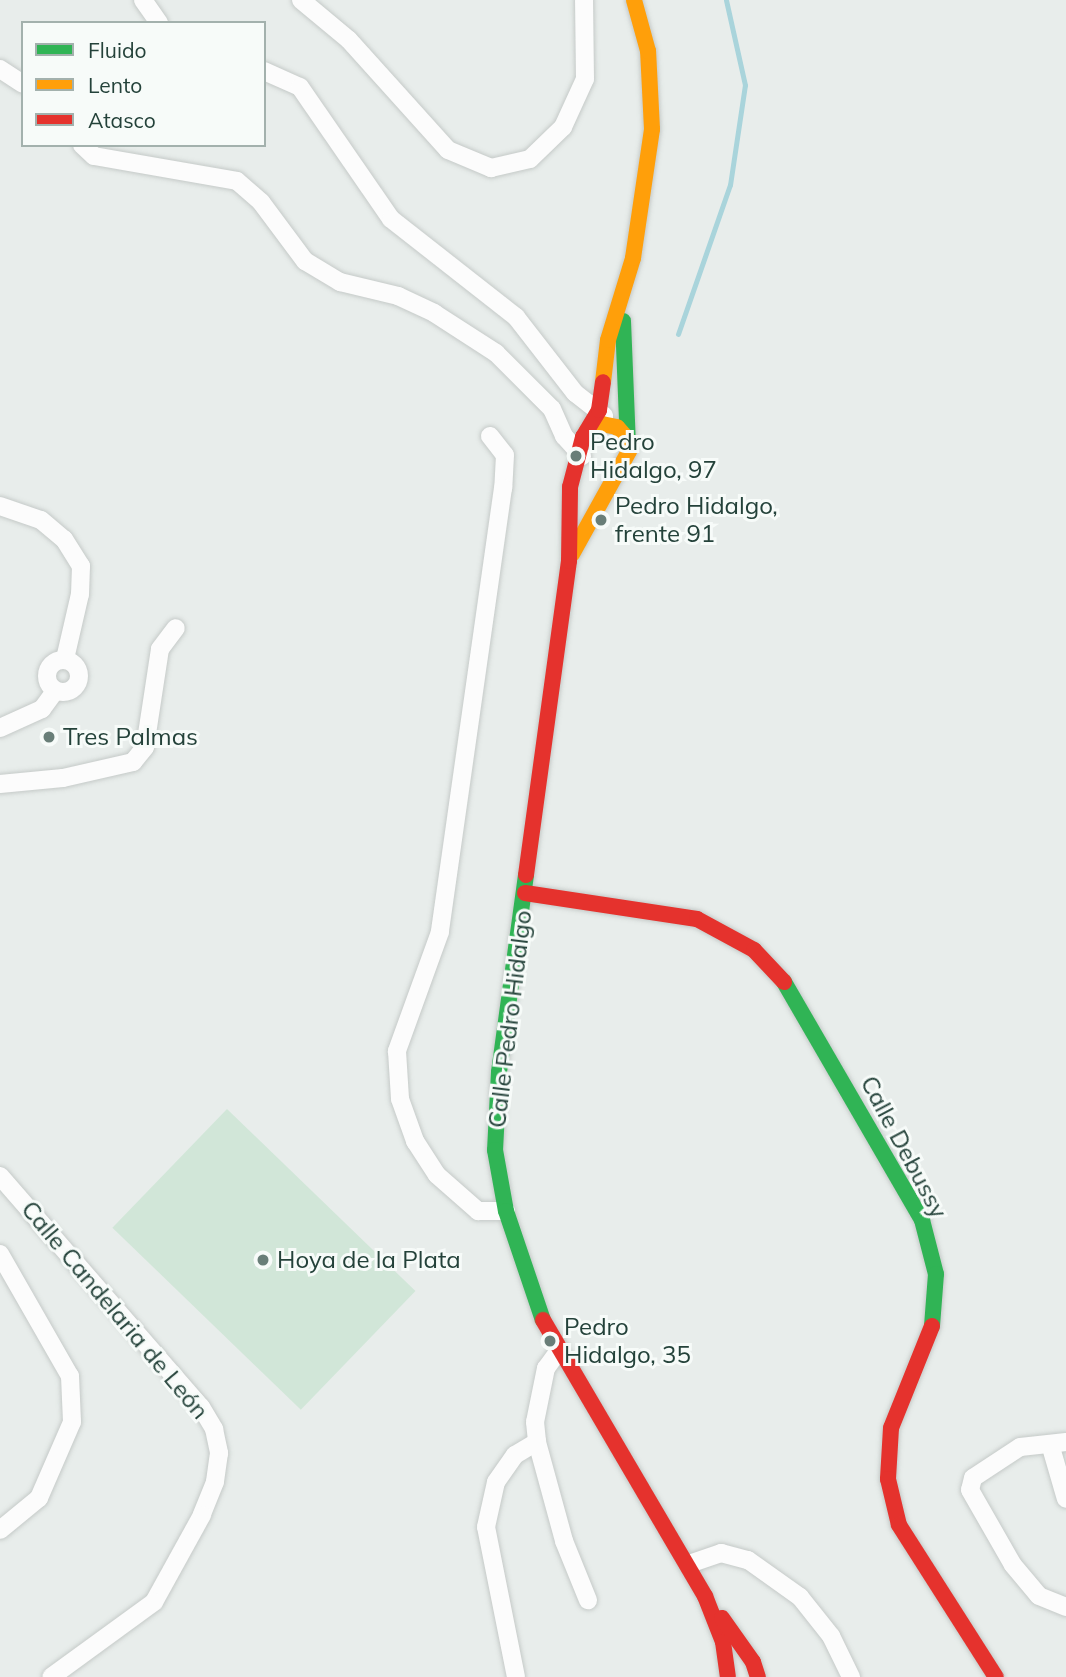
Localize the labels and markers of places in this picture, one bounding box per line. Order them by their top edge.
place label: Pedro Hidalgo, 97 [590,428,717,484]
marker: Pedro Hidalgo, 97 [568,448,584,464]
place label: Pedro Hidalgo, frente 91 [615,492,778,548]
marker: Pedro Hidalgo, frente 91 [593,512,609,528]
place label: Tres Palmas [63,723,198,751]
marker: Tres Palmas [41,729,57,745]
place label: Hoya de la Plata [277,1246,461,1274]
marker: Hoya de la Plata [255,1252,271,1268]
place label: Pedro Hidalgo, 35 [564,1313,691,1369]
marker: Pedro Hidalgo, 35 [542,1333,558,1349]

